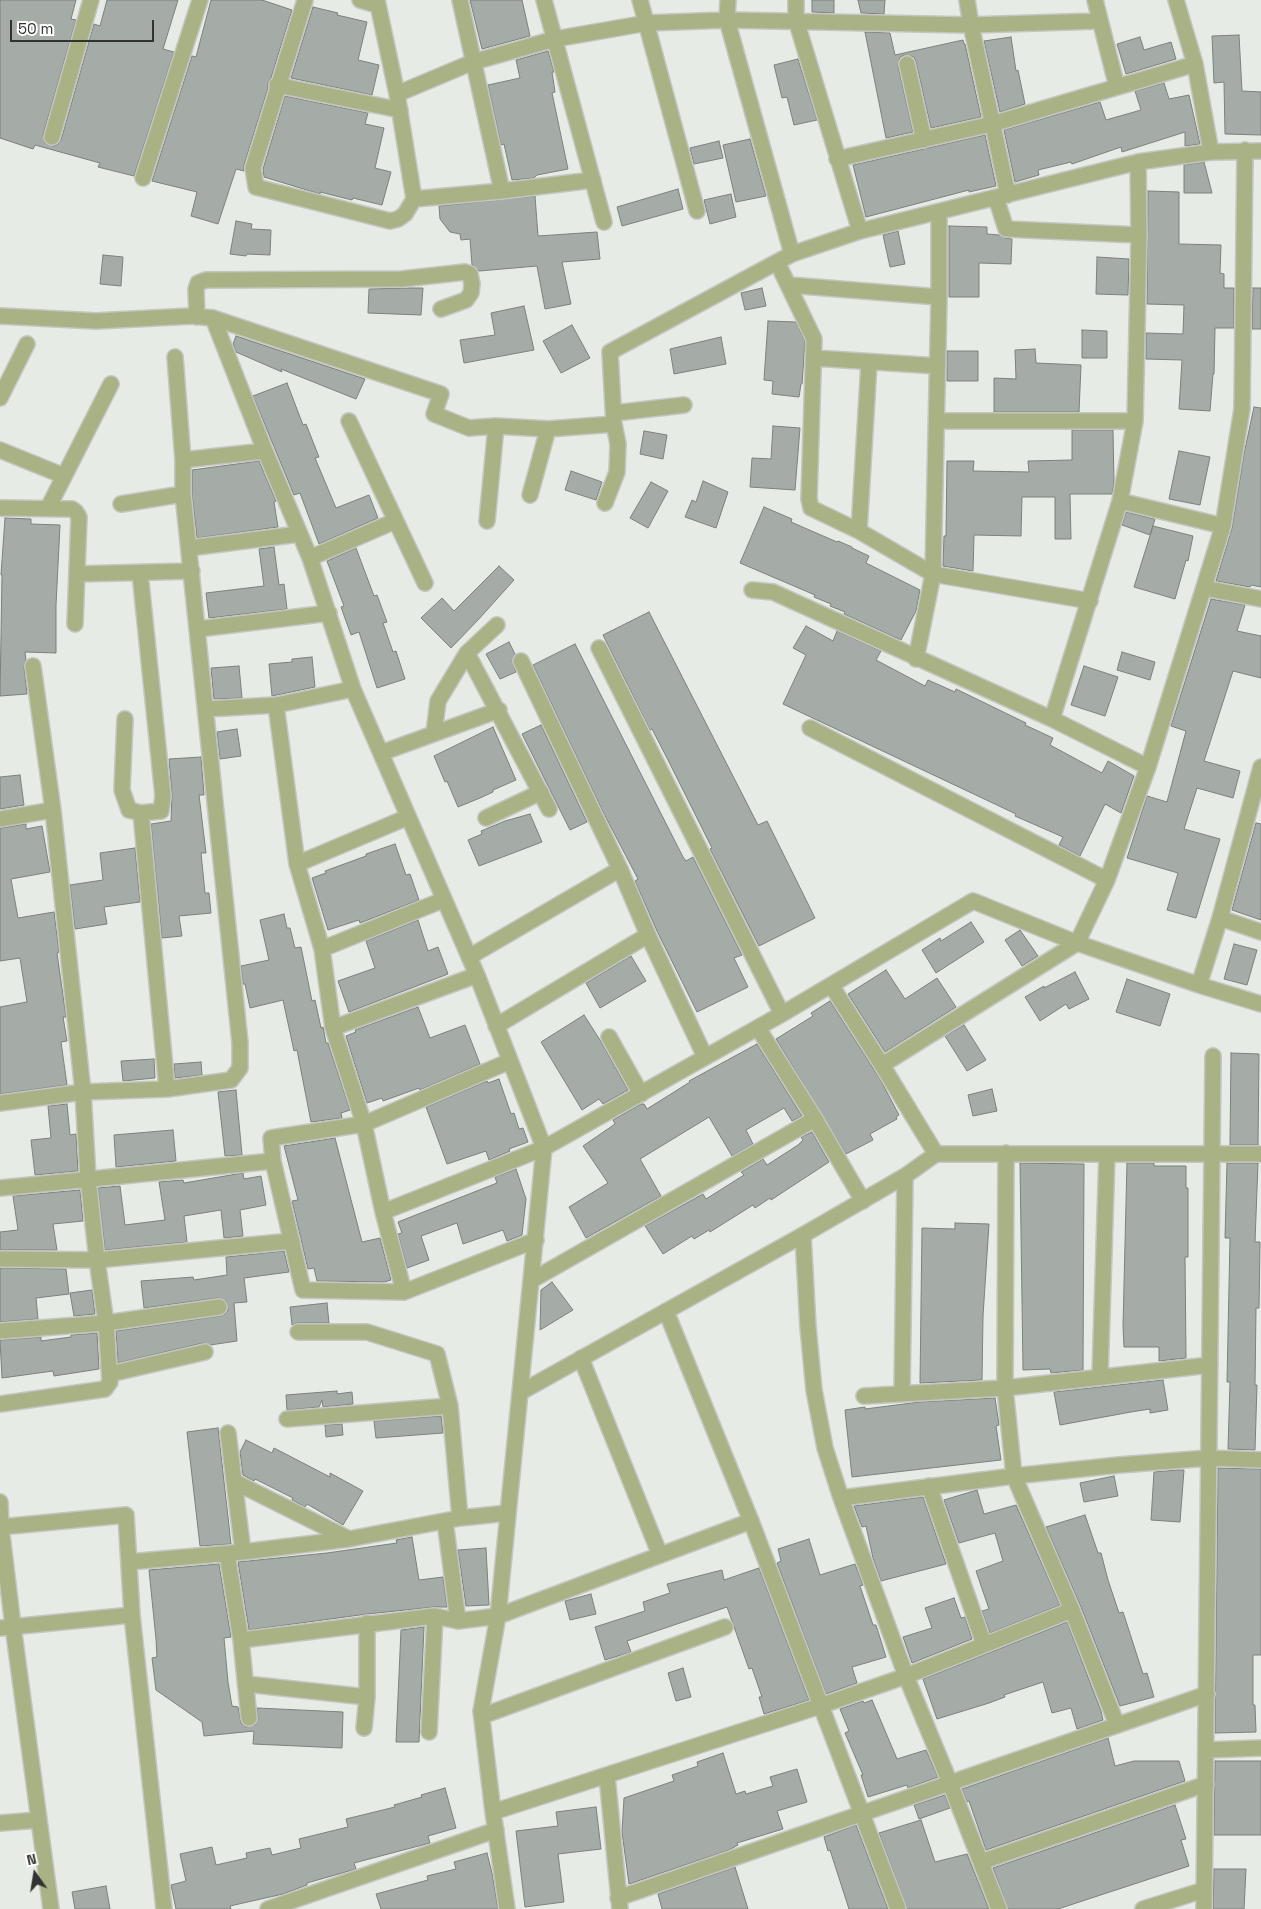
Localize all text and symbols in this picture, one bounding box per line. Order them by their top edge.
scale bar [12,10,156,42]
text: 50 m [18,19,53,38]
north arrow [10,1849,60,1899]
text: N [25,1850,38,1869]

